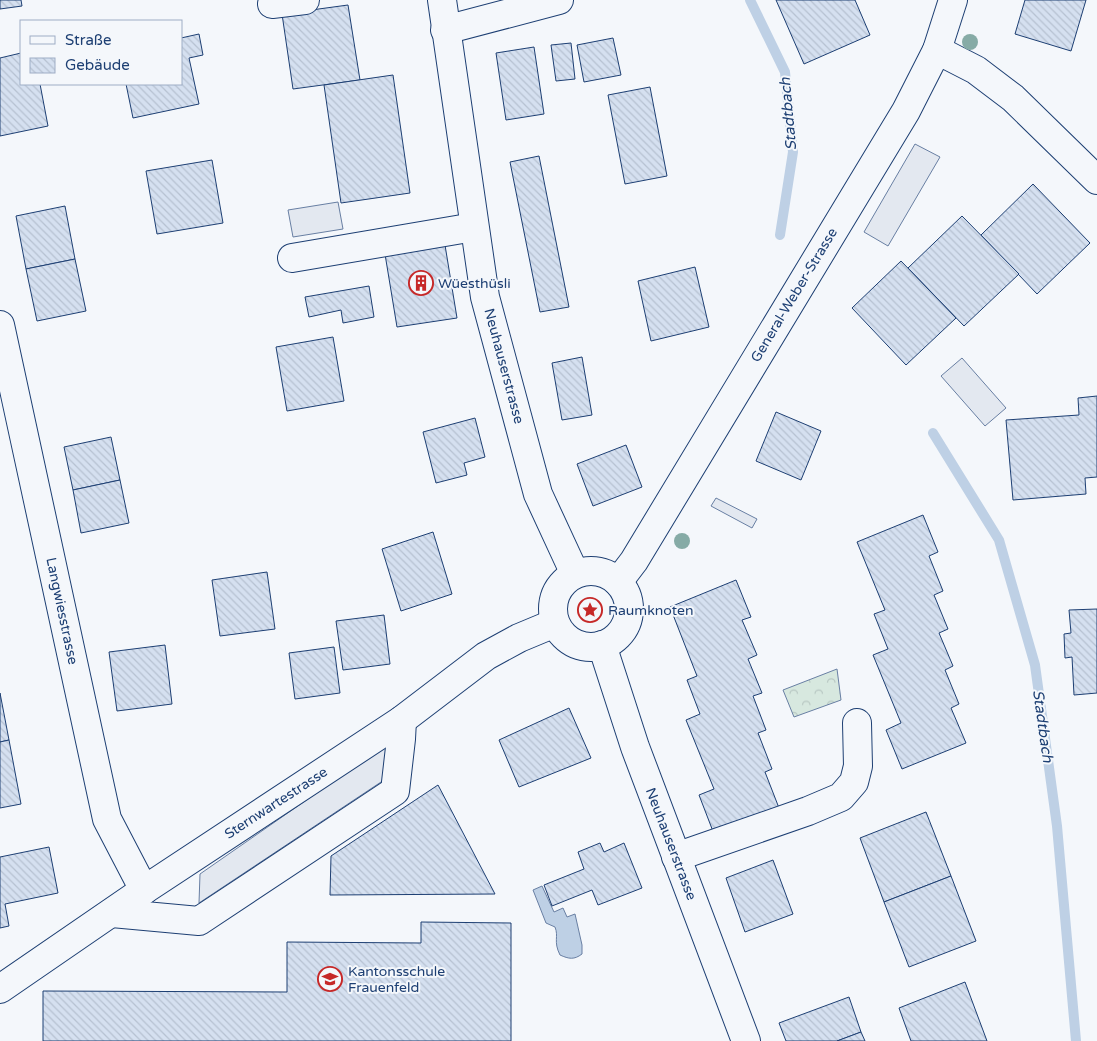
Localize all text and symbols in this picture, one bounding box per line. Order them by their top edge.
legend [20,20,182,85]
text: Straße [65,31,111,49]
text: Gebäude [65,56,130,74]
water label: Stadtbach [776,76,800,151]
street label: General-Weber-Strasse [747,225,841,365]
building icon: Wüesthüsli [408,270,434,296]
place label: Wüesthüsli [438,275,511,292]
street label: Neuhauserstrasse [480,306,528,426]
street label: Langwiesstrasse [42,556,82,666]
place icon: Raumknoten [577,597,603,623]
place label: Raumknoten [608,602,693,619]
water label: Stadtbach [1029,688,1057,764]
street label: Sternwartestrasse [221,763,331,843]
street label: Neuhauserstrasse [642,785,700,903]
place label: Kantonsschule Frauenfeld [348,963,445,996]
school or university icon: Kantonsschule Frauenfeld [317,966,343,992]

